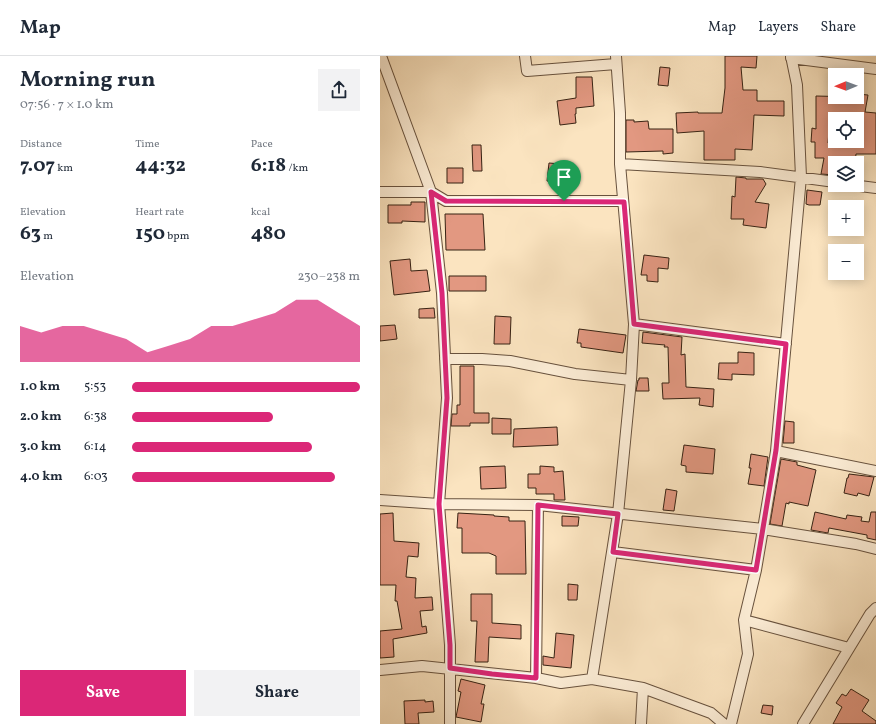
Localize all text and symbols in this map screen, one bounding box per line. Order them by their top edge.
text: Map [20,15,61,41]
text: Map [708,18,736,37]
text: Layers [758,18,798,37]
text: Share [820,18,856,37]
text: Morning run [20,65,155,96]
north arrow [828,68,864,104]
map controls [828,68,864,280]
button: share [318,69,360,111]
text: 07:56 · 7 × 1.0 km [20,96,114,114]
button: locate [828,112,864,148]
text: Distance [20,137,62,152]
text: Time [135,137,159,152]
text: Pace [251,137,273,152]
text: 7.07 [20,152,55,180]
text: 44:32 [135,152,186,180]
text: 6:18 [251,152,286,180]
button: layers [828,156,864,192]
pin [547,160,581,201]
text: km [55,161,73,176]
text: /km [286,161,308,176]
icon: arrive [553,166,575,188]
button: + [828,200,864,236]
text: Elevation [20,205,66,220]
text: Heart rate [135,205,184,220]
text: kcal [251,205,270,220]
text: 63 [20,220,41,248]
text: 150 [135,220,165,248]
text: 480 [251,220,286,248]
text: m [41,229,53,244]
text: bpm [165,229,189,244]
button: − [828,244,864,280]
text: Elevation [20,268,74,286]
text: 230–238 m [297,268,360,286]
text: 1.0 km [20,378,60,396]
text: 5:53 [84,378,106,396]
text: 2.0 km [20,408,62,426]
text: 6:38 [84,408,107,426]
text: 3.0 km [20,438,61,456]
text: 6:14 [84,438,106,456]
text: 4.0 km [20,468,63,486]
text: 6:03 [84,468,108,486]
button: Save [20,670,186,716]
button: Share [194,670,360,716]

